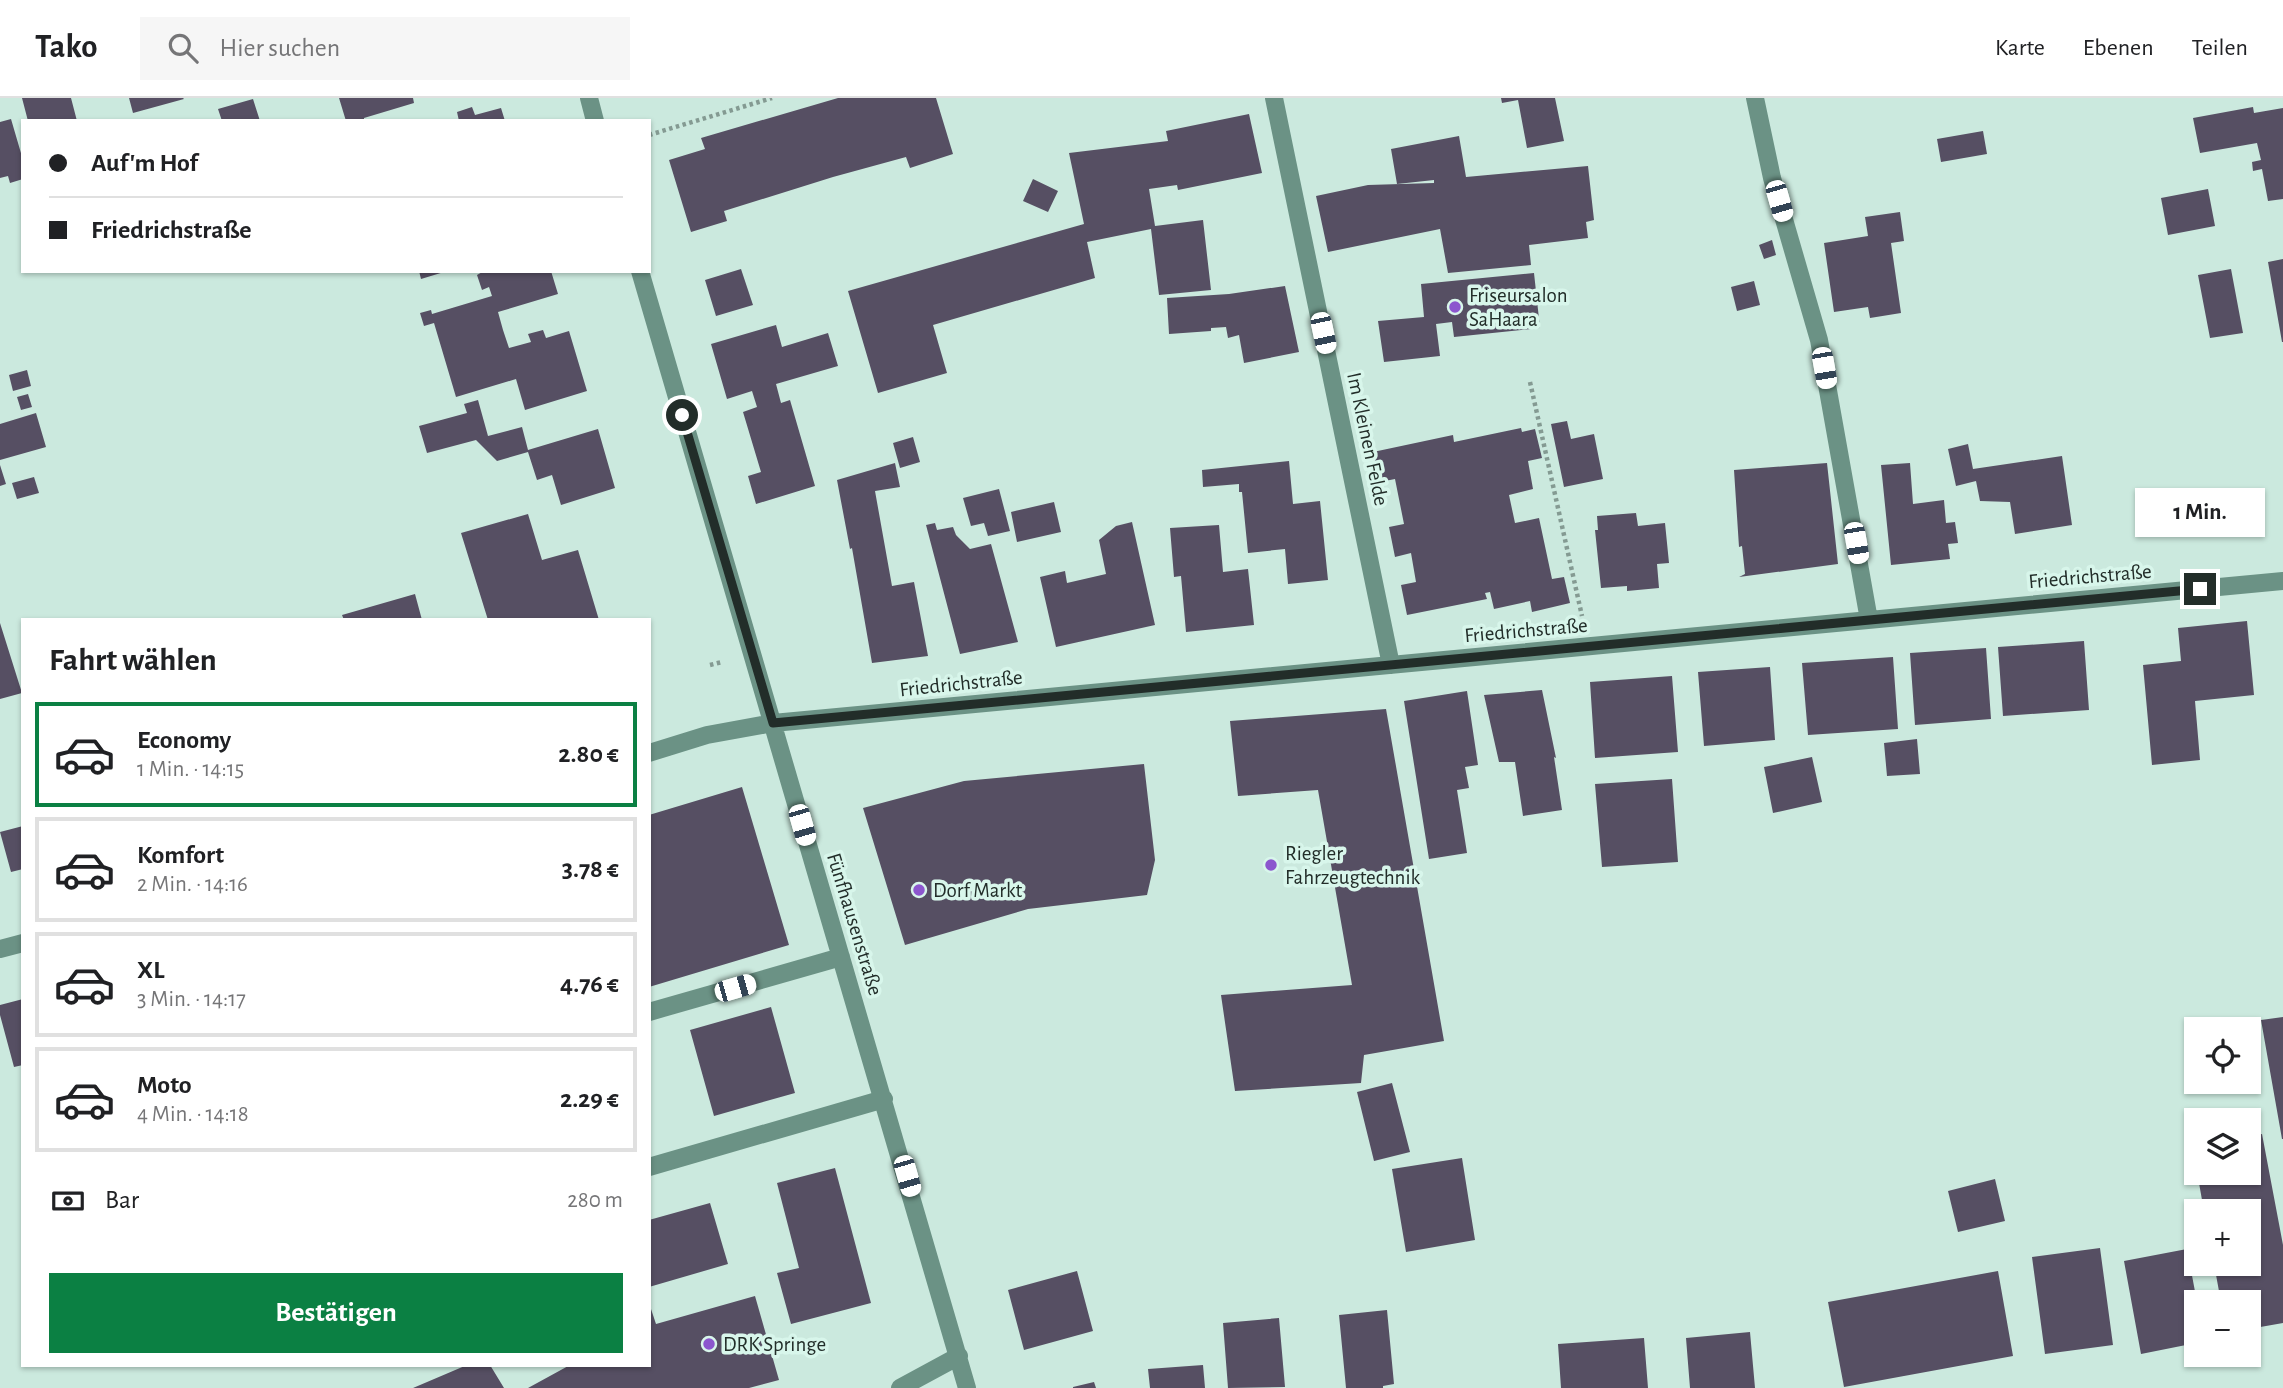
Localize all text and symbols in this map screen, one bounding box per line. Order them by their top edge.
search box [140,17,630,80]
icon: search [164,29,202,67]
text: Tako [35,31,98,64]
text: Hier suchen [220,35,340,61]
text: Karte [1995,36,2045,60]
text: Ebenen [2083,36,2154,60]
text: Teilen [2192,36,2248,60]
text: Auf'm Hof [91,150,198,176]
car [1764,178,1795,224]
text: Friedrichstraße [91,217,251,243]
place label: Friseursalon SaHaara [1469,285,1568,330]
marker: Friseursalon SaHaara [1447,299,1463,315]
car [1309,310,1338,356]
car [1811,345,1838,391]
street label: Im Kleinen Felde [1343,371,1392,508]
route start [666,399,698,431]
callout: 1 Min. [2135,488,2265,536]
text: 1 Min. [2173,501,2227,524]
car [1843,520,1870,566]
street label: Friedrichstraße [2028,561,2153,592]
route end [2184,573,2216,605]
street label: Friedrichstraße [1464,615,1589,646]
text: Fahrt wählen [49,644,217,676]
street label: Friedrichstraße [898,667,1024,700]
icon: car [53,723,116,786]
text: Economy [137,727,231,753]
text: 2.80 € [558,741,619,767]
text: 1 Min. · 14:15 [137,758,244,781]
car [787,802,818,848]
icon: car [53,838,116,901]
text: Komfort [137,842,224,868]
place label: Riegler Fahrzeugtechnik [1285,843,1420,888]
street label: Fünfhausenstraße [823,850,886,998]
text: 3.78 € [562,856,619,882]
marker: Riegler Fahrzeugtechnik [1263,857,1279,873]
text: 2 Min. · 14:16 [137,873,248,896]
place label: Dorf Markt [933,880,1023,901]
marker: Dorf Markt [911,882,927,898]
icon: car [53,953,116,1016]
text: XL [137,957,164,983]
text: 4.76 € [560,971,619,997]
car [712,972,759,1004]
text: 3 Min. · 14:17 [137,988,246,1011]
map controls [2184,1017,2261,1367]
button: locate [2184,1017,2261,1094]
icon: car [53,1068,116,1131]
text: Moto [137,1072,192,1098]
text: 2.29 € [560,1086,619,1112]
text: 4 Min. · 14:18 [137,1103,249,1126]
button: layers [2184,1108,2261,1185]
car [892,1153,923,1199]
icon: cash [49,1182,87,1220]
text: Bar [105,1187,139,1213]
text: 280 m [567,1189,623,1212]
button: + [2184,1199,2261,1276]
button: Bestätigen [49,1273,623,1353]
button: − [2184,1290,2261,1367]
place label: DRK Springe [723,1334,826,1355]
marker: DRK Springe [701,1336,717,1352]

